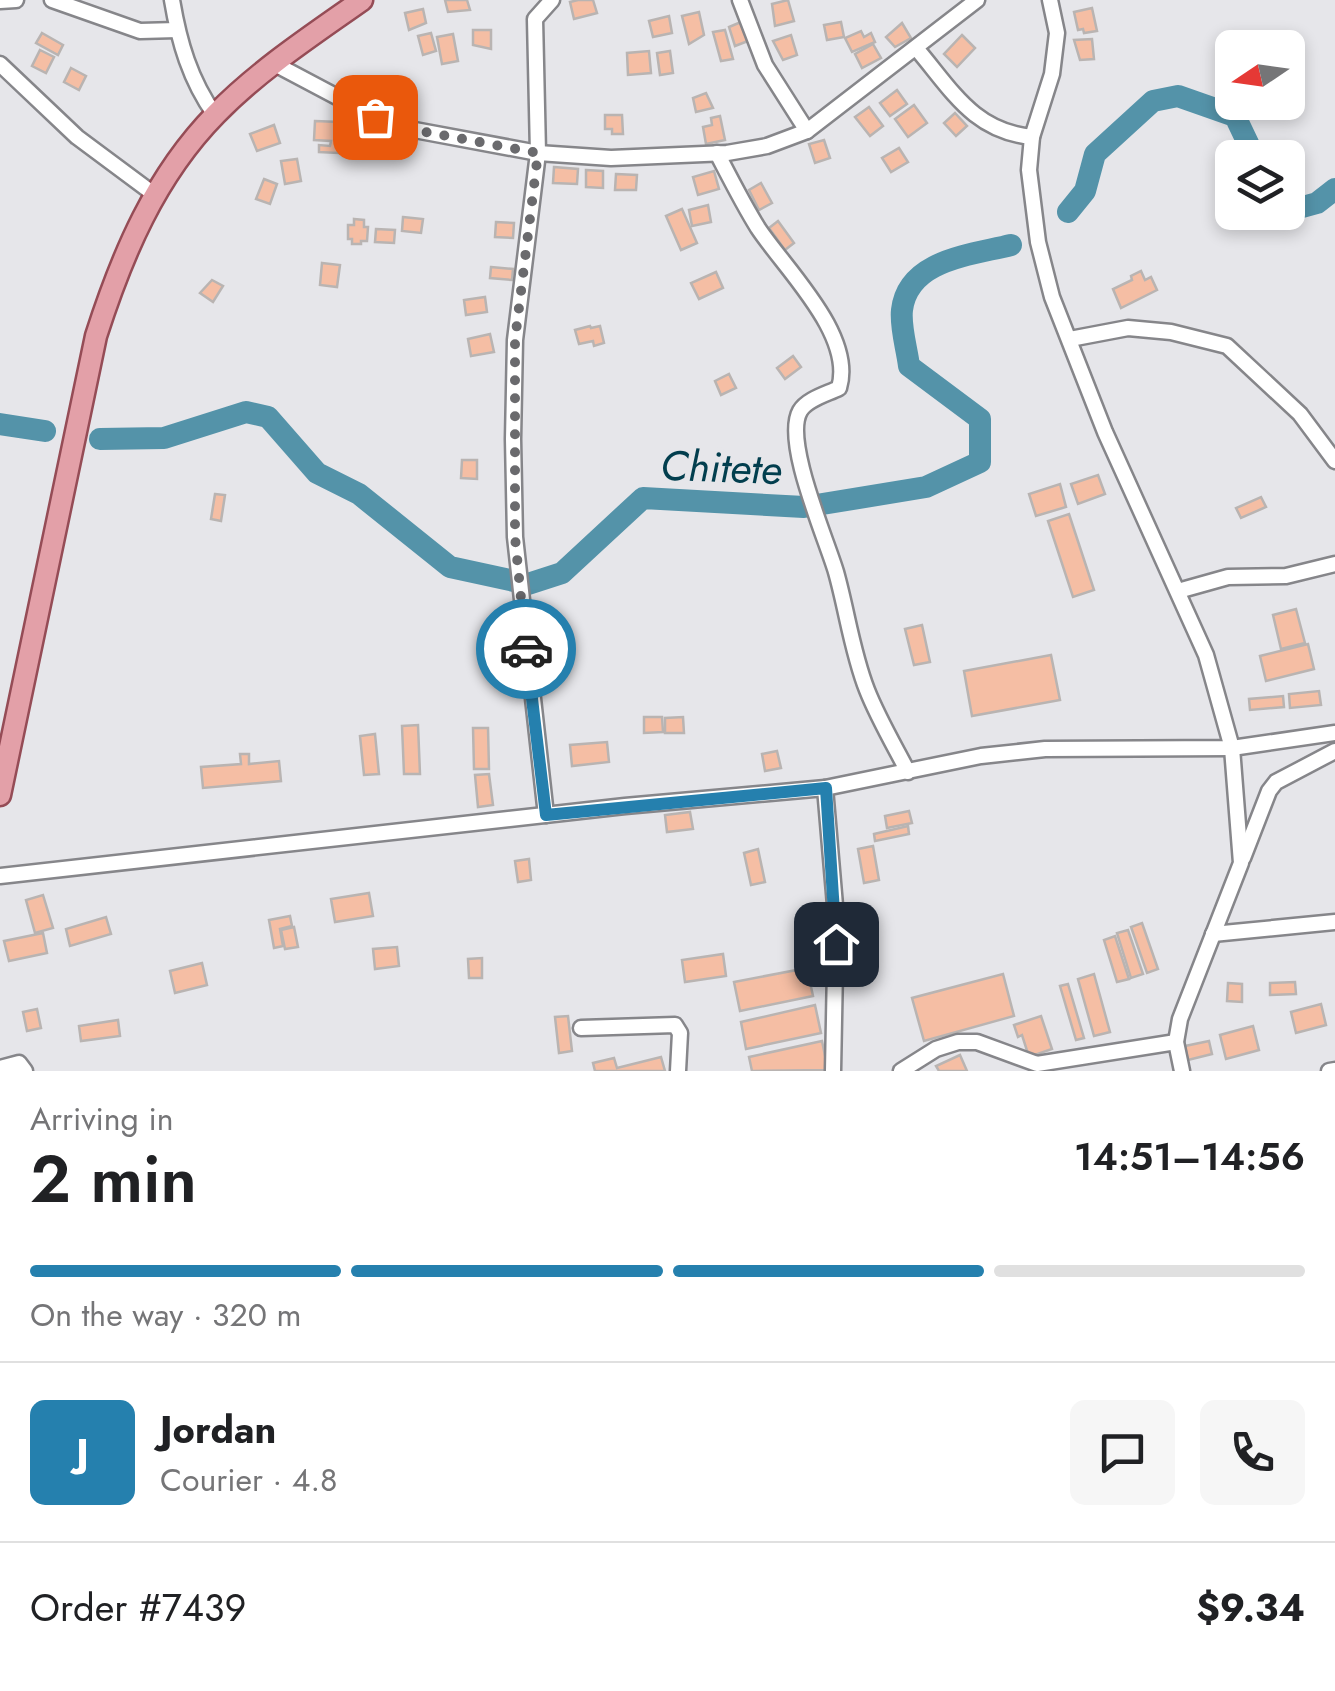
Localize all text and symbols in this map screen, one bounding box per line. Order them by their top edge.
north arrow [1215,30,1305,120]
map controls [1215,30,1305,230]
pin [333,75,418,160]
icon: bag [348,90,403,145]
button: layers [1215,140,1305,230]
water label: Chitete [659,435,783,500]
courier [476,599,576,699]
icon: car [499,622,554,677]
pin [794,902,879,987]
icon: home [809,917,864,972]
text: Arriving in [30,1096,174,1142]
text: 14:51–14:56 [1074,1129,1305,1184]
text: 2 min [30,1132,197,1226]
text: On the way · 320 m [30,1292,302,1338]
button: chat [1070,1400,1175,1505]
button: phone [1200,1400,1305,1505]
text: Jordan [160,1402,276,1457]
text: J [76,1425,89,1480]
text: Courier · 4.8 [160,1457,337,1503]
text: Order #7439 [30,1580,246,1635]
text: $9.34 [1196,1580,1305,1635]

